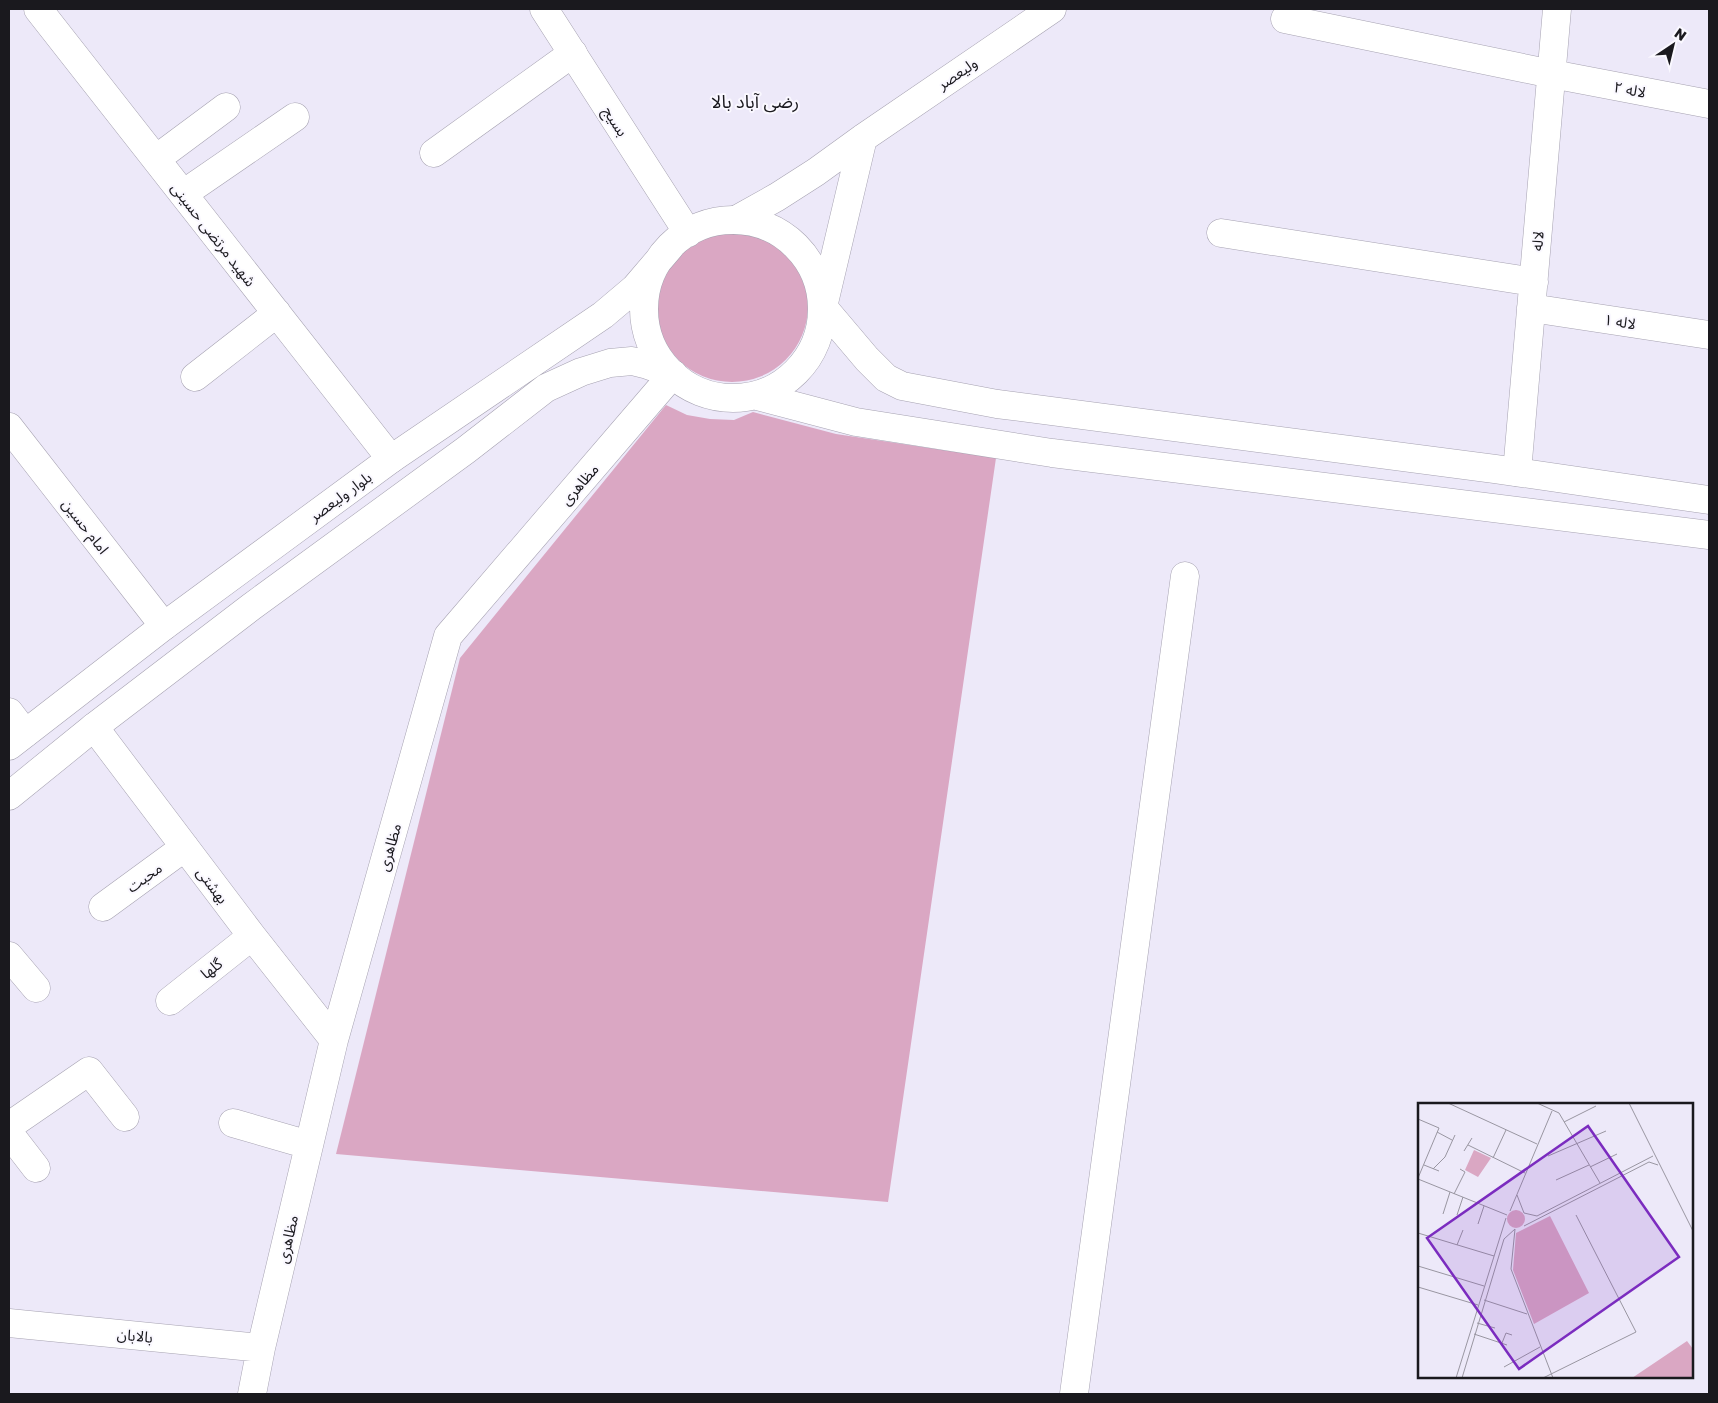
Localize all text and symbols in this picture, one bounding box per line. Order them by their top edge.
north arrow [1648,20,1698,70]
text: N [1672,24,1690,44]
street label: ولیعصر [933,53,981,94]
street label: لاله ۲ [1612,77,1648,101]
district label: رضی آباد بالا [711,90,799,113]
street label: بسیج [596,103,632,142]
street label: شهید مرتضی حسینی [167,178,260,290]
street label: لاله [1527,230,1547,252]
street label: لاله ۱ [1603,310,1637,332]
street label: مظاهری [556,460,603,509]
street label: بلوار ولیعصر [305,467,375,526]
street label: امام حسین [57,495,113,559]
street label: مظاهری [374,821,405,873]
street label: محبت [123,858,165,896]
street label: بهشتی [193,863,233,907]
street label: گلها [197,953,227,983]
inset map [1418,1103,1693,1378]
street label: مظاهری [273,1213,302,1265]
street label: بالابان [116,1324,154,1347]

